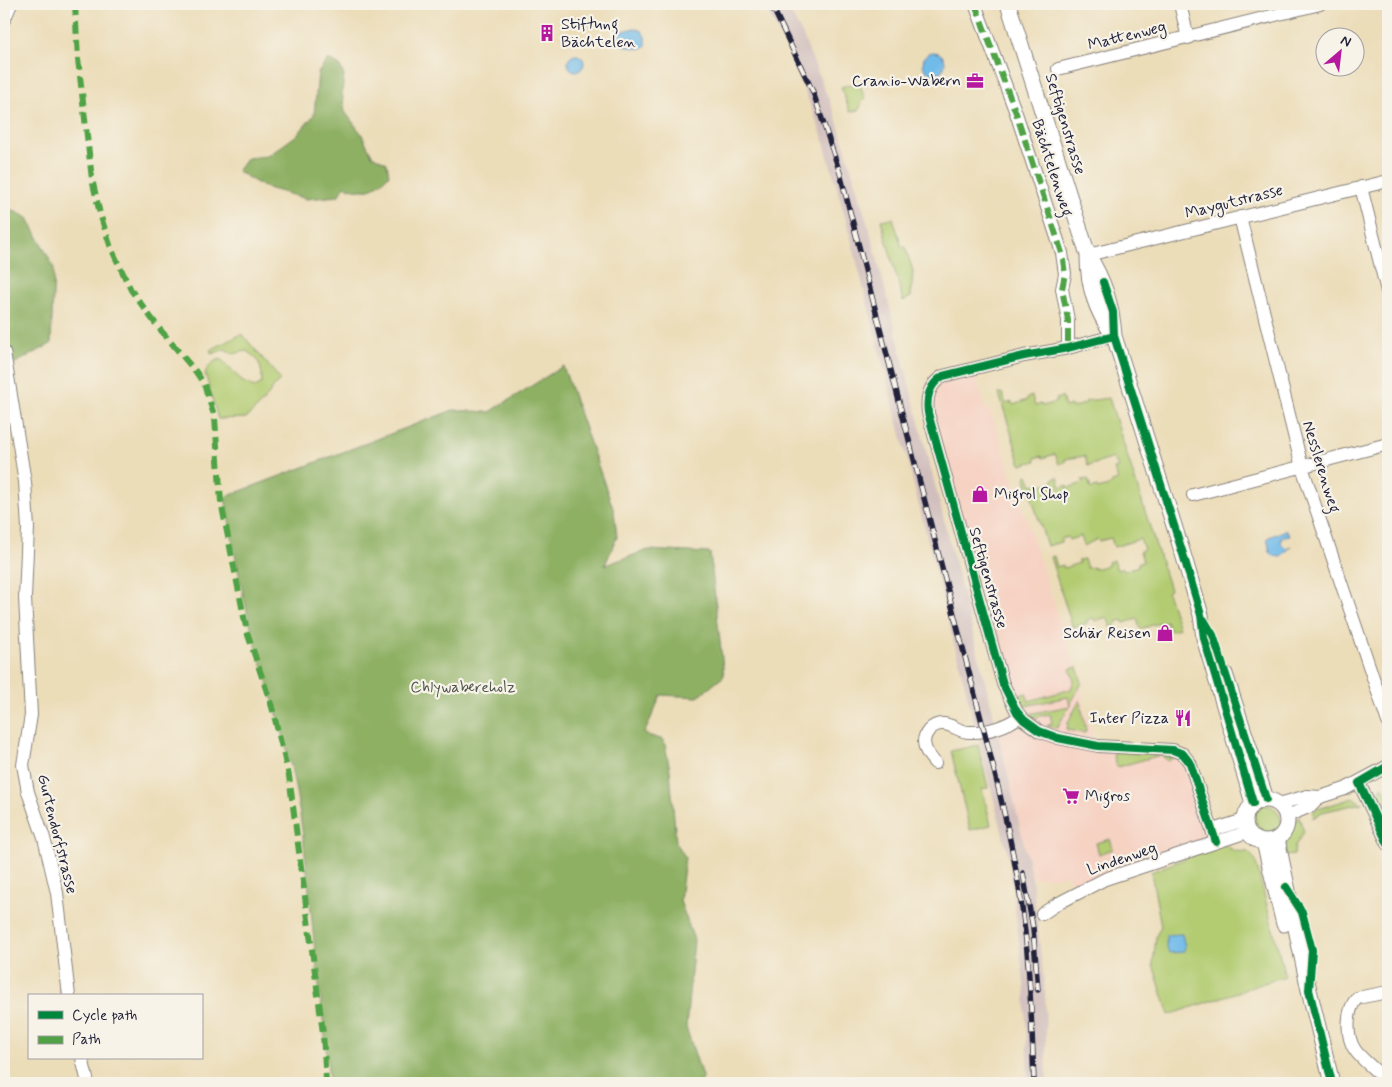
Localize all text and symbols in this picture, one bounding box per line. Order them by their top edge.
place label: Stiftung Bächtelen [561,14,637,53]
street label: Mattenweg [1086,16,1169,57]
building icon: Stiftung Bächtelen [537,23,557,43]
north arrow [1314,28,1364,78]
text: N [1337,31,1354,52]
place label: Cranio-Wabern [852,71,961,92]
office icon: Cranio-Wabern [965,71,985,91]
street label: Seftigenstrasse [1040,71,1090,177]
street label: Bächtelenweg [1025,117,1078,220]
street label: Maygutstrasse [1183,180,1285,225]
street label: Nesslerenweg [1296,418,1345,516]
shop icon: Migrol Shop [970,484,990,504]
place label: Migrol Shop [994,484,1069,506]
street label: Seftigenstrasse [963,525,1013,631]
place label: Schär Reisen [1063,623,1151,644]
shop icon: Schär Reisen [1155,623,1175,643]
park label: Chlywabereholz [410,677,516,698]
place label: Inter Pizza [1089,708,1169,729]
restaurant icon: Inter Pizza [1173,708,1193,728]
street label: Gurtendorfstrasse [32,772,82,896]
supermarket icon: Migros [1061,786,1081,806]
place label: Migros [1085,786,1130,808]
street label: Lindenweg [1084,837,1160,882]
legend [28,994,202,1060]
text: Cycle path [72,1006,137,1026]
text: Path [72,1030,101,1050]

